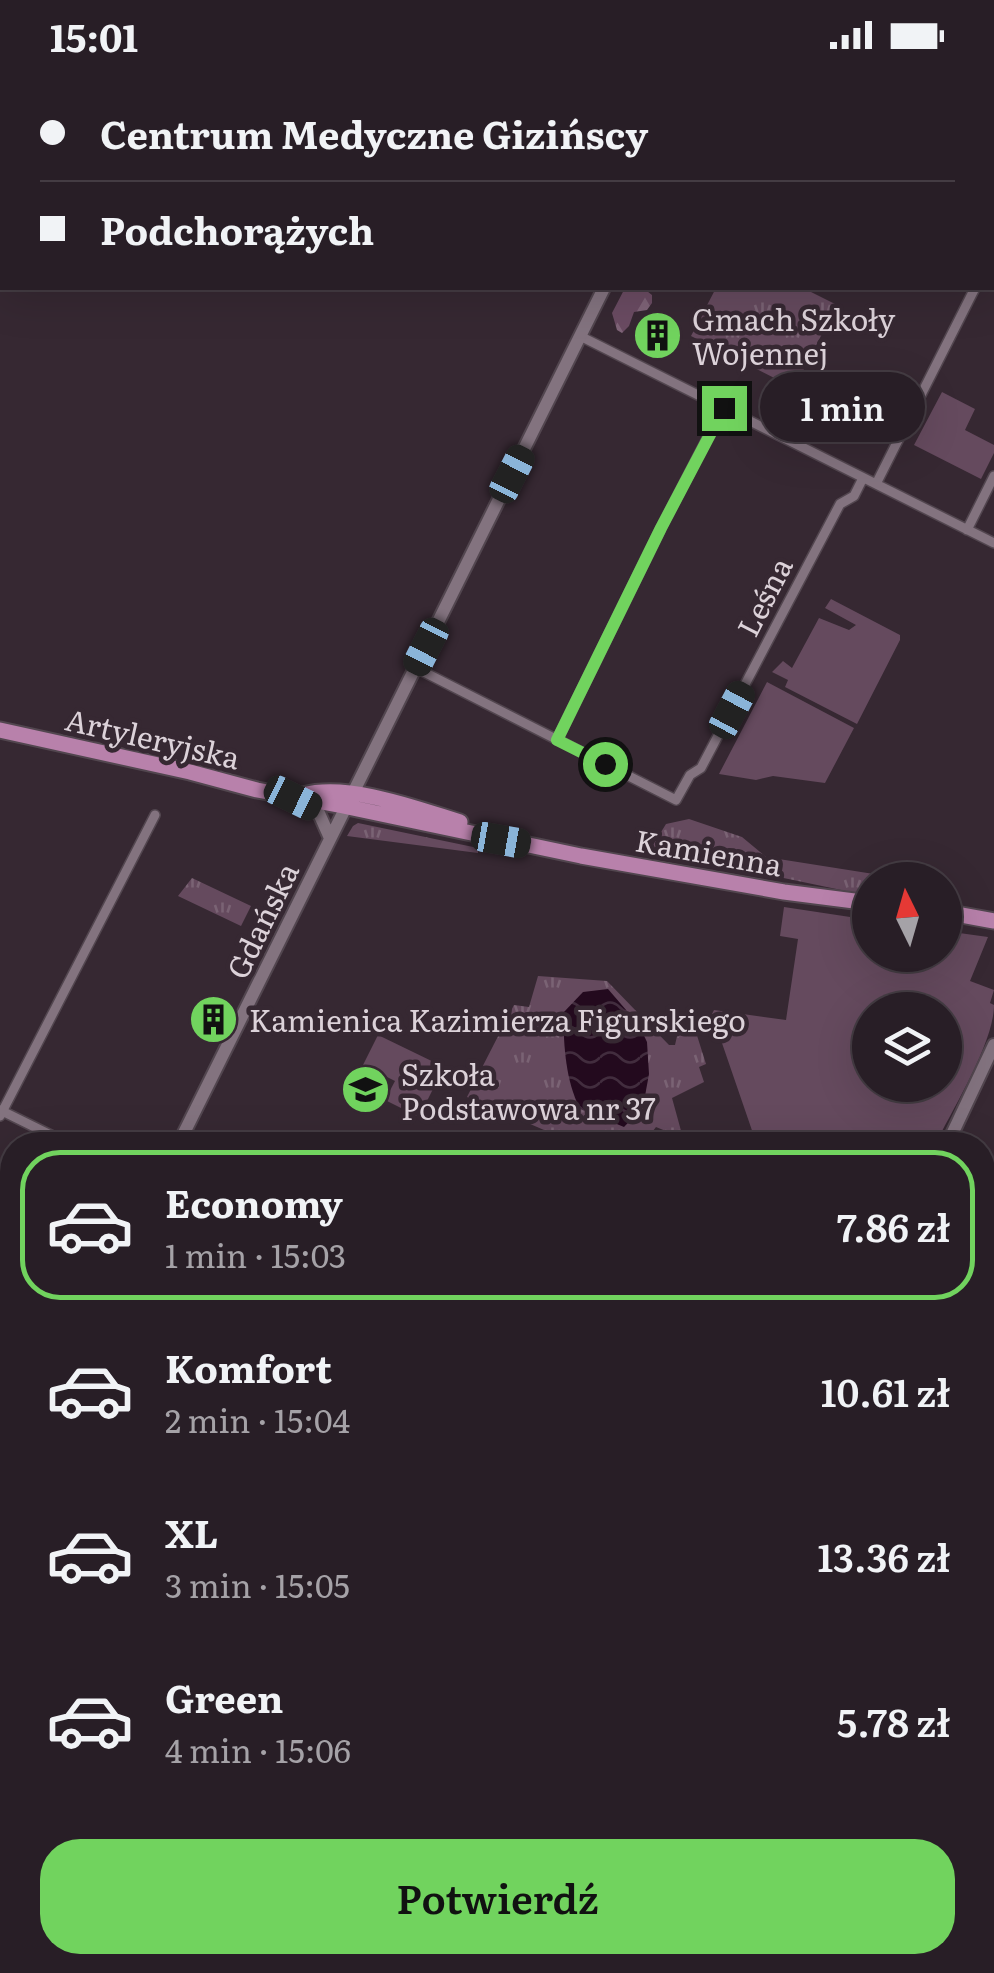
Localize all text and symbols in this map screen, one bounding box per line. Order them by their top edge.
text: 15:01 [50,7,138,64]
text: Centrum Medyczne Gizińscy [100,104,648,161]
text: Podchorążych [100,200,374,257]
place label: Gmach Szkoły Wojennej [692,296,896,374]
building icon: Gmach Szkoły Wojennej [631,309,683,361]
callout: 1 min [759,373,924,443]
text: 1 min [800,383,885,431]
route end [702,386,747,431]
car [485,440,539,508]
street label: Leśna [724,548,802,643]
car [399,613,453,681]
car [705,676,759,744]
street label: Artyleryjska [61,696,245,779]
route start [583,742,628,787]
car [259,771,327,825]
street label: Kamienna [632,816,787,886]
car [469,820,533,860]
street label: Gdańska [214,854,308,986]
north arrow [852,862,962,972]
map controls [852,862,962,1102]
button: layers [852,992,962,1102]
building icon: Kamienica Kazimierza Figurskiego [188,993,240,1045]
place label: Kamienica Kazimierza Figurskiego [249,997,746,1041]
place label: Szkoła Podstawowa nr 37 [401,1051,656,1129]
school or university icon: Szkoła Podstawowa nr 37 [340,1064,392,1116]
text: Economy [165,1173,343,1230]
icon: car [45,1180,135,1270]
text: 7.86 zł [837,1197,950,1254]
text: 1 min · 15:03 [165,1230,346,1278]
text: Komfort [165,1338,332,1395]
icon: car [45,1345,135,1435]
text: 10.61 zł [821,1362,950,1419]
text: 2 min · 15:04 [165,1395,350,1443]
text: XL [165,1503,218,1560]
icon: car [45,1510,135,1600]
text: 13.36 zł [817,1527,950,1584]
text: 3 min · 15:05 [165,1560,350,1608]
text: Green [165,1668,283,1725]
icon: car [45,1675,135,1765]
text: 5.78 zł [837,1692,950,1749]
text: 4 min · 15:06 [165,1725,351,1773]
button: Potwierdź [40,1839,955,1954]

